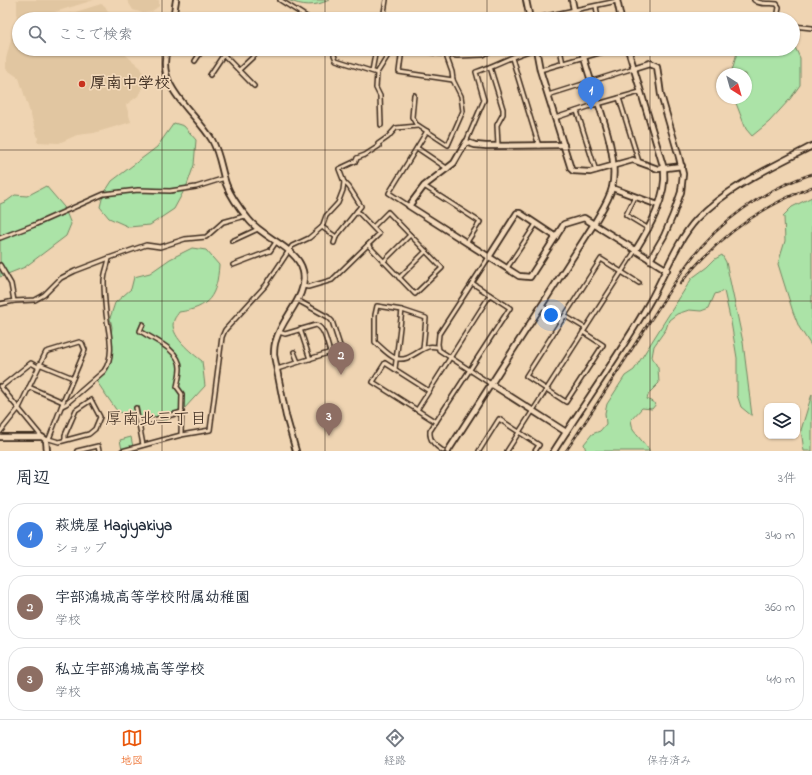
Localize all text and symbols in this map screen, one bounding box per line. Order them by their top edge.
search box [12,12,800,56]
icon: search [26,23,48,45]
text: ここで検索 [58,24,133,46]
north arrow [716,68,752,104]
place label: 厚南中学校 [90,72,170,96]
pin: 1 [578,77,604,110]
marker: 厚南中学校 [77,79,87,89]
your location [541,305,561,325]
pin: 2 [328,342,354,375]
pin: 3 [316,403,342,436]
map controls [764,403,800,439]
button: layers [764,403,800,439]
district label: 厚南北三丁目 [105,407,207,432]
text: 周辺 [16,466,50,491]
text: 3件 [778,469,796,488]
text: 萩焼屋 Hagiyakiya [55,515,172,537]
text: 1 [28,526,32,545]
text: 340 m [765,526,795,545]
text: ショップ [55,539,106,558]
text: 宇部鴻城高等学校附属幼稚園 [55,587,250,609]
text: 2 [27,598,33,617]
text: 360 m [765,598,795,617]
text: 学校 [55,611,81,630]
text: 私立宇部鴻城高等学校 [55,659,205,681]
text: 3 [27,670,33,689]
text: 410 m [767,670,795,689]
text: 学校 [55,683,81,702]
tab: 地図 [121,727,143,769]
tab: 経路 [384,727,406,769]
tab: 保存済み [647,727,691,769]

